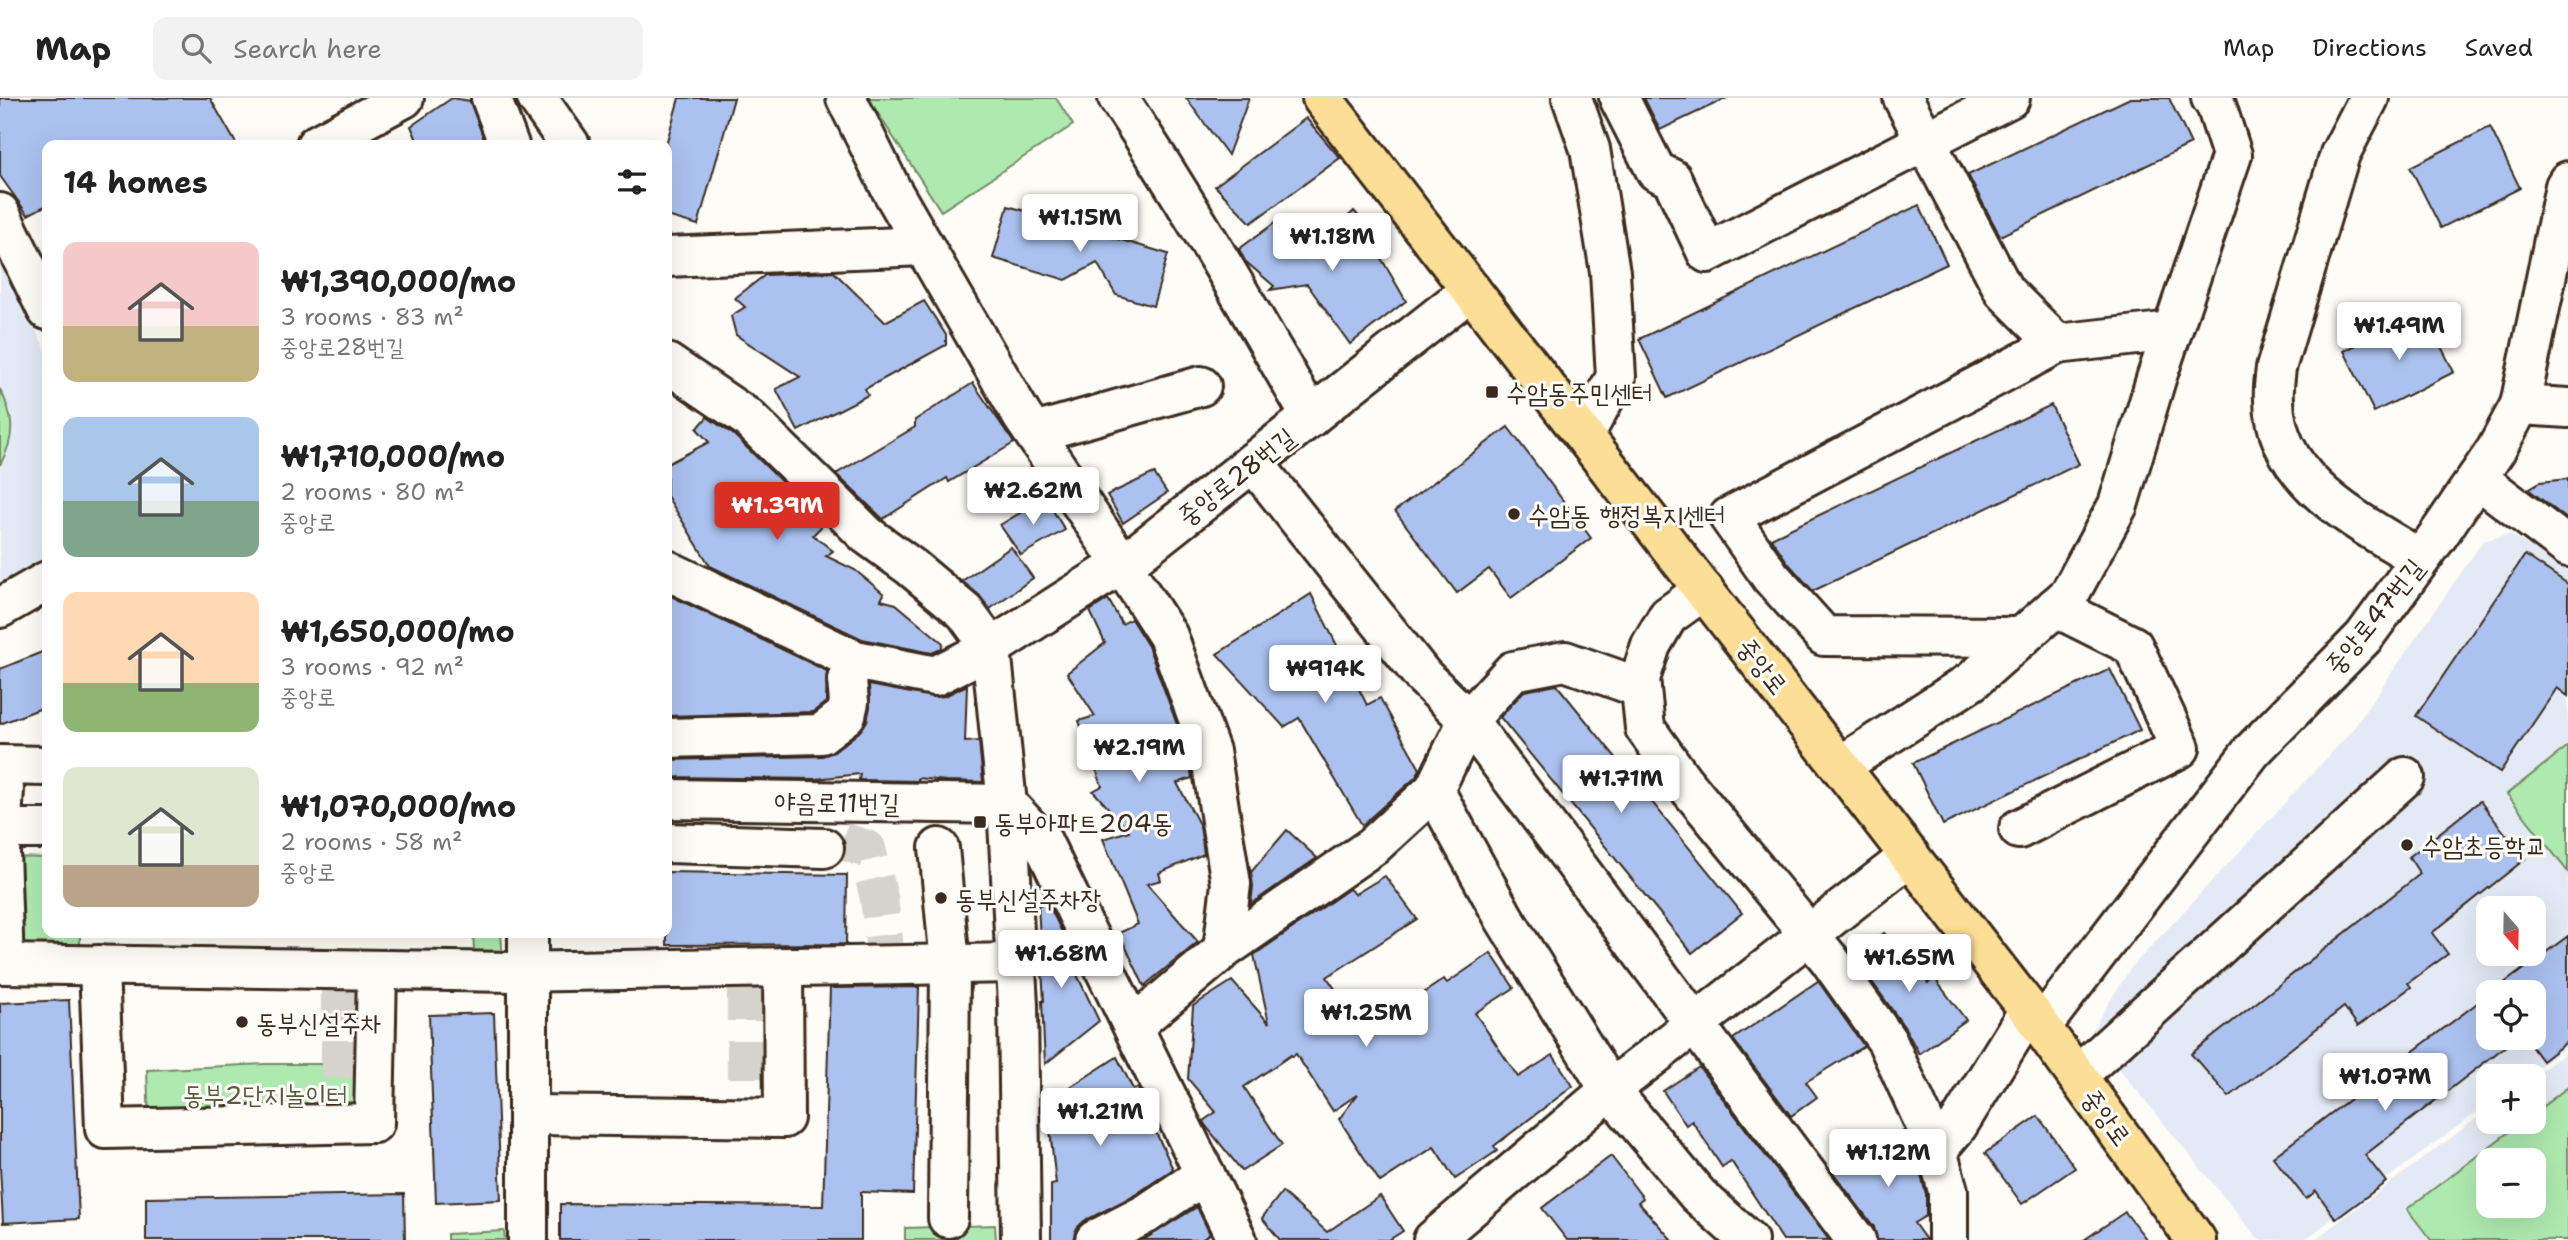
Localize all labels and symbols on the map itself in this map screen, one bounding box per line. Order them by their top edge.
pin: ₩1.15M [1023,194,1137,254]
pin: ₩1.18M [1275,214,1389,273]
pin: ₩1.49M [2342,302,2456,362]
place label: 수암동주민센터 [1506,375,1652,410]
marker: 수암동주민센터 [1484,384,1500,400]
street label: 중앙로28번길 [1170,419,1302,533]
pin: ₩2.62M [976,468,1090,527]
pin: ₩1.39M [720,482,834,542]
place label: 수암동 행정복지센터 [1528,497,1725,532]
marker: 수암동 행정복지센터 [1506,506,1522,522]
street label: 중앙로47번길 [2317,551,2431,681]
street label: 중앙로 [1730,630,1796,702]
pin: ₩914K [1276,646,1374,705]
pin: ₩2.19M [1082,724,1196,784]
pin: ₩1.71M [1564,756,1678,815]
street label: 야음로11번길 [774,783,900,821]
place label: 동부아파트204동 [994,805,1173,840]
marker: 동부아파트204동 [972,814,988,830]
place label: 수암초등학교 [2421,828,2547,863]
marker: 수암초등학교 [2399,837,2415,853]
place label: 동부신설주차장 [955,881,1102,916]
marker: 동부신설주차장 [933,890,949,906]
north arrow [2476,896,2546,966]
pin: ₩1.68M [1004,930,1118,990]
pin: ₩1.65M [1852,934,1966,994]
pin: ₩1.25M [1309,990,1423,1049]
place label: 동부신설주차 [256,1005,382,1040]
marker: 동부신설주차 [234,1014,250,1030]
pin: ₩1.07M [2328,1054,2442,1113]
park label: 동부2단지놀이터 [183,1077,347,1112]
street label: 중앙로 [2074,1081,2140,1153]
pin: ₩1.21M [1043,1088,1157,1148]
pin: ₩1.12M [1831,1130,1945,1189]

